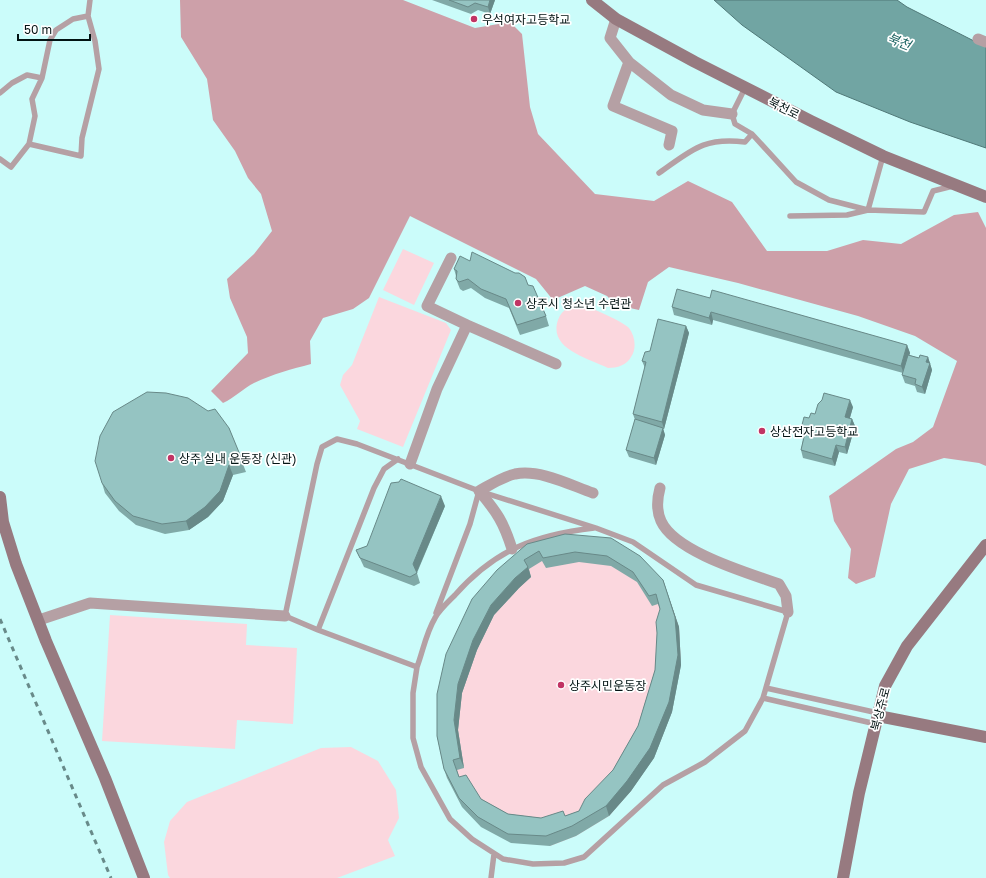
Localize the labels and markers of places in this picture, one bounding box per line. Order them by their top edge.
place label: 우석여자고등학교 [482,12,570,27]
marker: 우석여자고등학교 [469,14,479,24]
place label: 상주시 청소년 수련관 [526,296,631,311]
marker: 상주시 청소년 수련관 [513,298,523,308]
place label: 상산전자고등학교 [770,424,858,439]
marker: 상산전자고등학교 [757,426,767,436]
place label: 상주 실내 운동장 (신관) [179,451,296,466]
marker: 상주 실내 운동장 (신관) [166,453,176,463]
place label: 상주시민운동장 [569,678,646,693]
marker: 상주시민운동장 [556,680,566,690]

